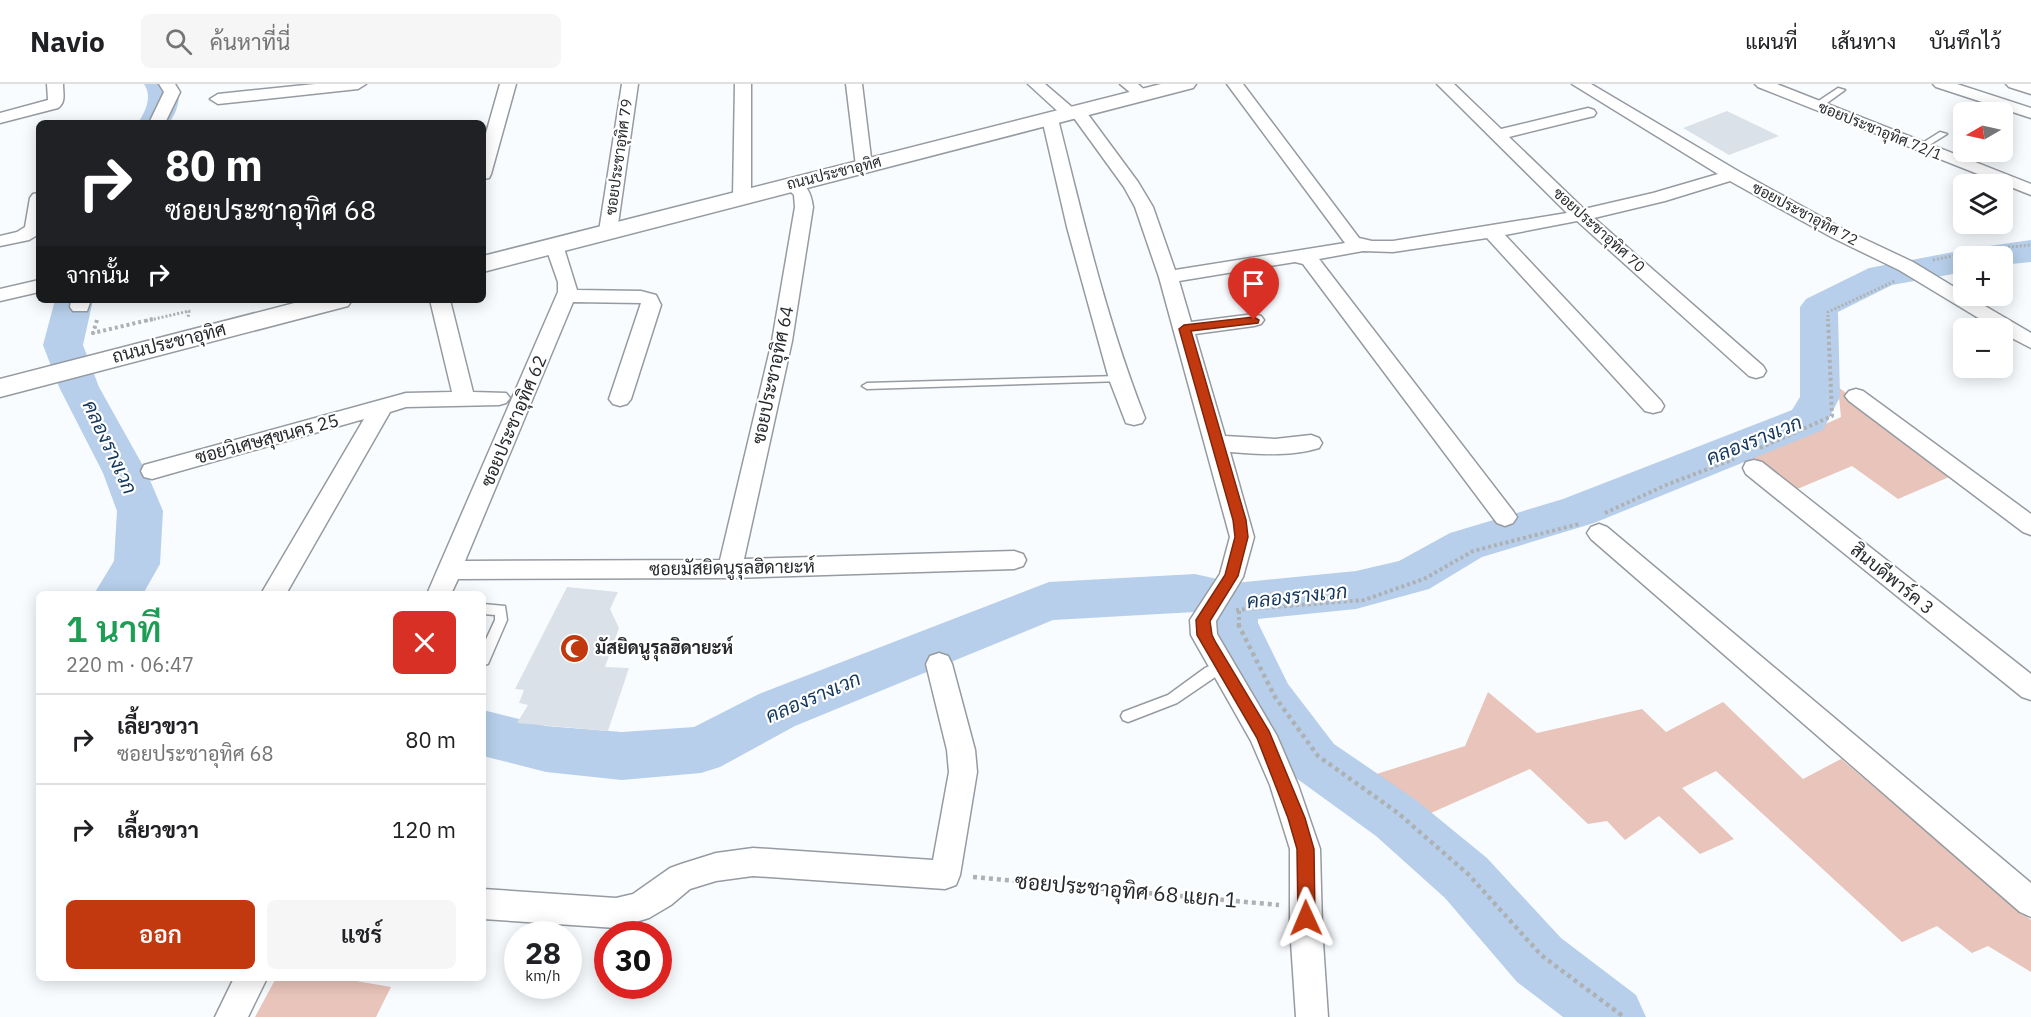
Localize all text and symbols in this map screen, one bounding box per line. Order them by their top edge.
search box [141,14,561,68]
text: Navio [30,23,105,60]
icon: search [162,25,195,58]
text: ค้นหาที่นี่ [210,27,290,56]
text: แผนที่ [1745,27,1798,55]
text: เส้นทาง [1831,27,1896,55]
text: บันทึกไว้ [1929,27,2001,55]
street label: ซอยประชาอุทิศ 72/1 [1815,97,1945,166]
street label: ซอยประชาอุทิศ 79 [601,98,638,217]
north arrow [1953,102,2013,162]
map controls [1953,102,2013,378]
text: 80 m [165,138,263,193]
icon: right [66,144,144,222]
street label: ถนนประชาอุทิศ [785,152,884,195]
button: layers [1953,174,2013,234]
street label: ซอยประชาอุทิศ 72 [1748,178,1861,251]
street label: ซอยประชาอุทิศ 70 [1548,183,1649,277]
text: ซอยประชาอุทิศ 68 [165,192,376,227]
button: + [1953,246,2013,306]
icon: right [142,258,175,291]
pin [1228,258,1279,320]
text: จากนั้น [66,260,130,289]
icon: arrive [1237,267,1270,300]
street label: ซอยประชาอุทิศ 64 [747,303,799,446]
street label: ถนนประชาอุทิศ [110,317,228,369]
button: − [1953,318,2013,378]
street label: ซอยประชาอุทิศ 62 [475,352,553,490]
water label: คลองรางเวก [77,395,144,498]
street label: ซอยวิเศษสุขนคร 25 [193,408,341,470]
water label: คลองรางเวก [1702,408,1806,471]
street label: สินบดีพาร์ค 3 [1846,537,1939,619]
street label: ซอยมัสยิดนูรุลฮิดายะห์ [649,554,815,582]
water label: คลองรางเวก [1245,577,1349,614]
text: 1 นาที [66,605,162,652]
button: close [393,611,456,674]
mosque icon: มัสยิดนูรุลฮิดายะห์ [558,632,590,664]
place label: มัสยิดนูรุลฮิดายะห์ [595,635,734,662]
text: 220 m · 06:47 [66,651,194,678]
water label: คลองรางเวก [761,664,865,729]
text: เลี้ยวขวา [117,711,199,740]
icon: right [66,723,99,756]
text: 80 m [405,725,456,754]
text: ซอยประชาอุทิศ 68 [117,740,273,767]
icon: right [66,813,99,846]
text: เลี้ยวขวา [117,815,199,844]
text: 120 m [392,815,456,844]
street label: ซอยประชาอุทิศ 68 แยก 1 [1014,866,1238,915]
position arrow [1274,886,1338,950]
button: ออก [66,900,255,969]
button: แชร์ [267,900,456,969]
speed limit sign: 30 [594,921,672,999]
text: 28 [525,933,561,972]
text: km/h [525,966,561,985]

